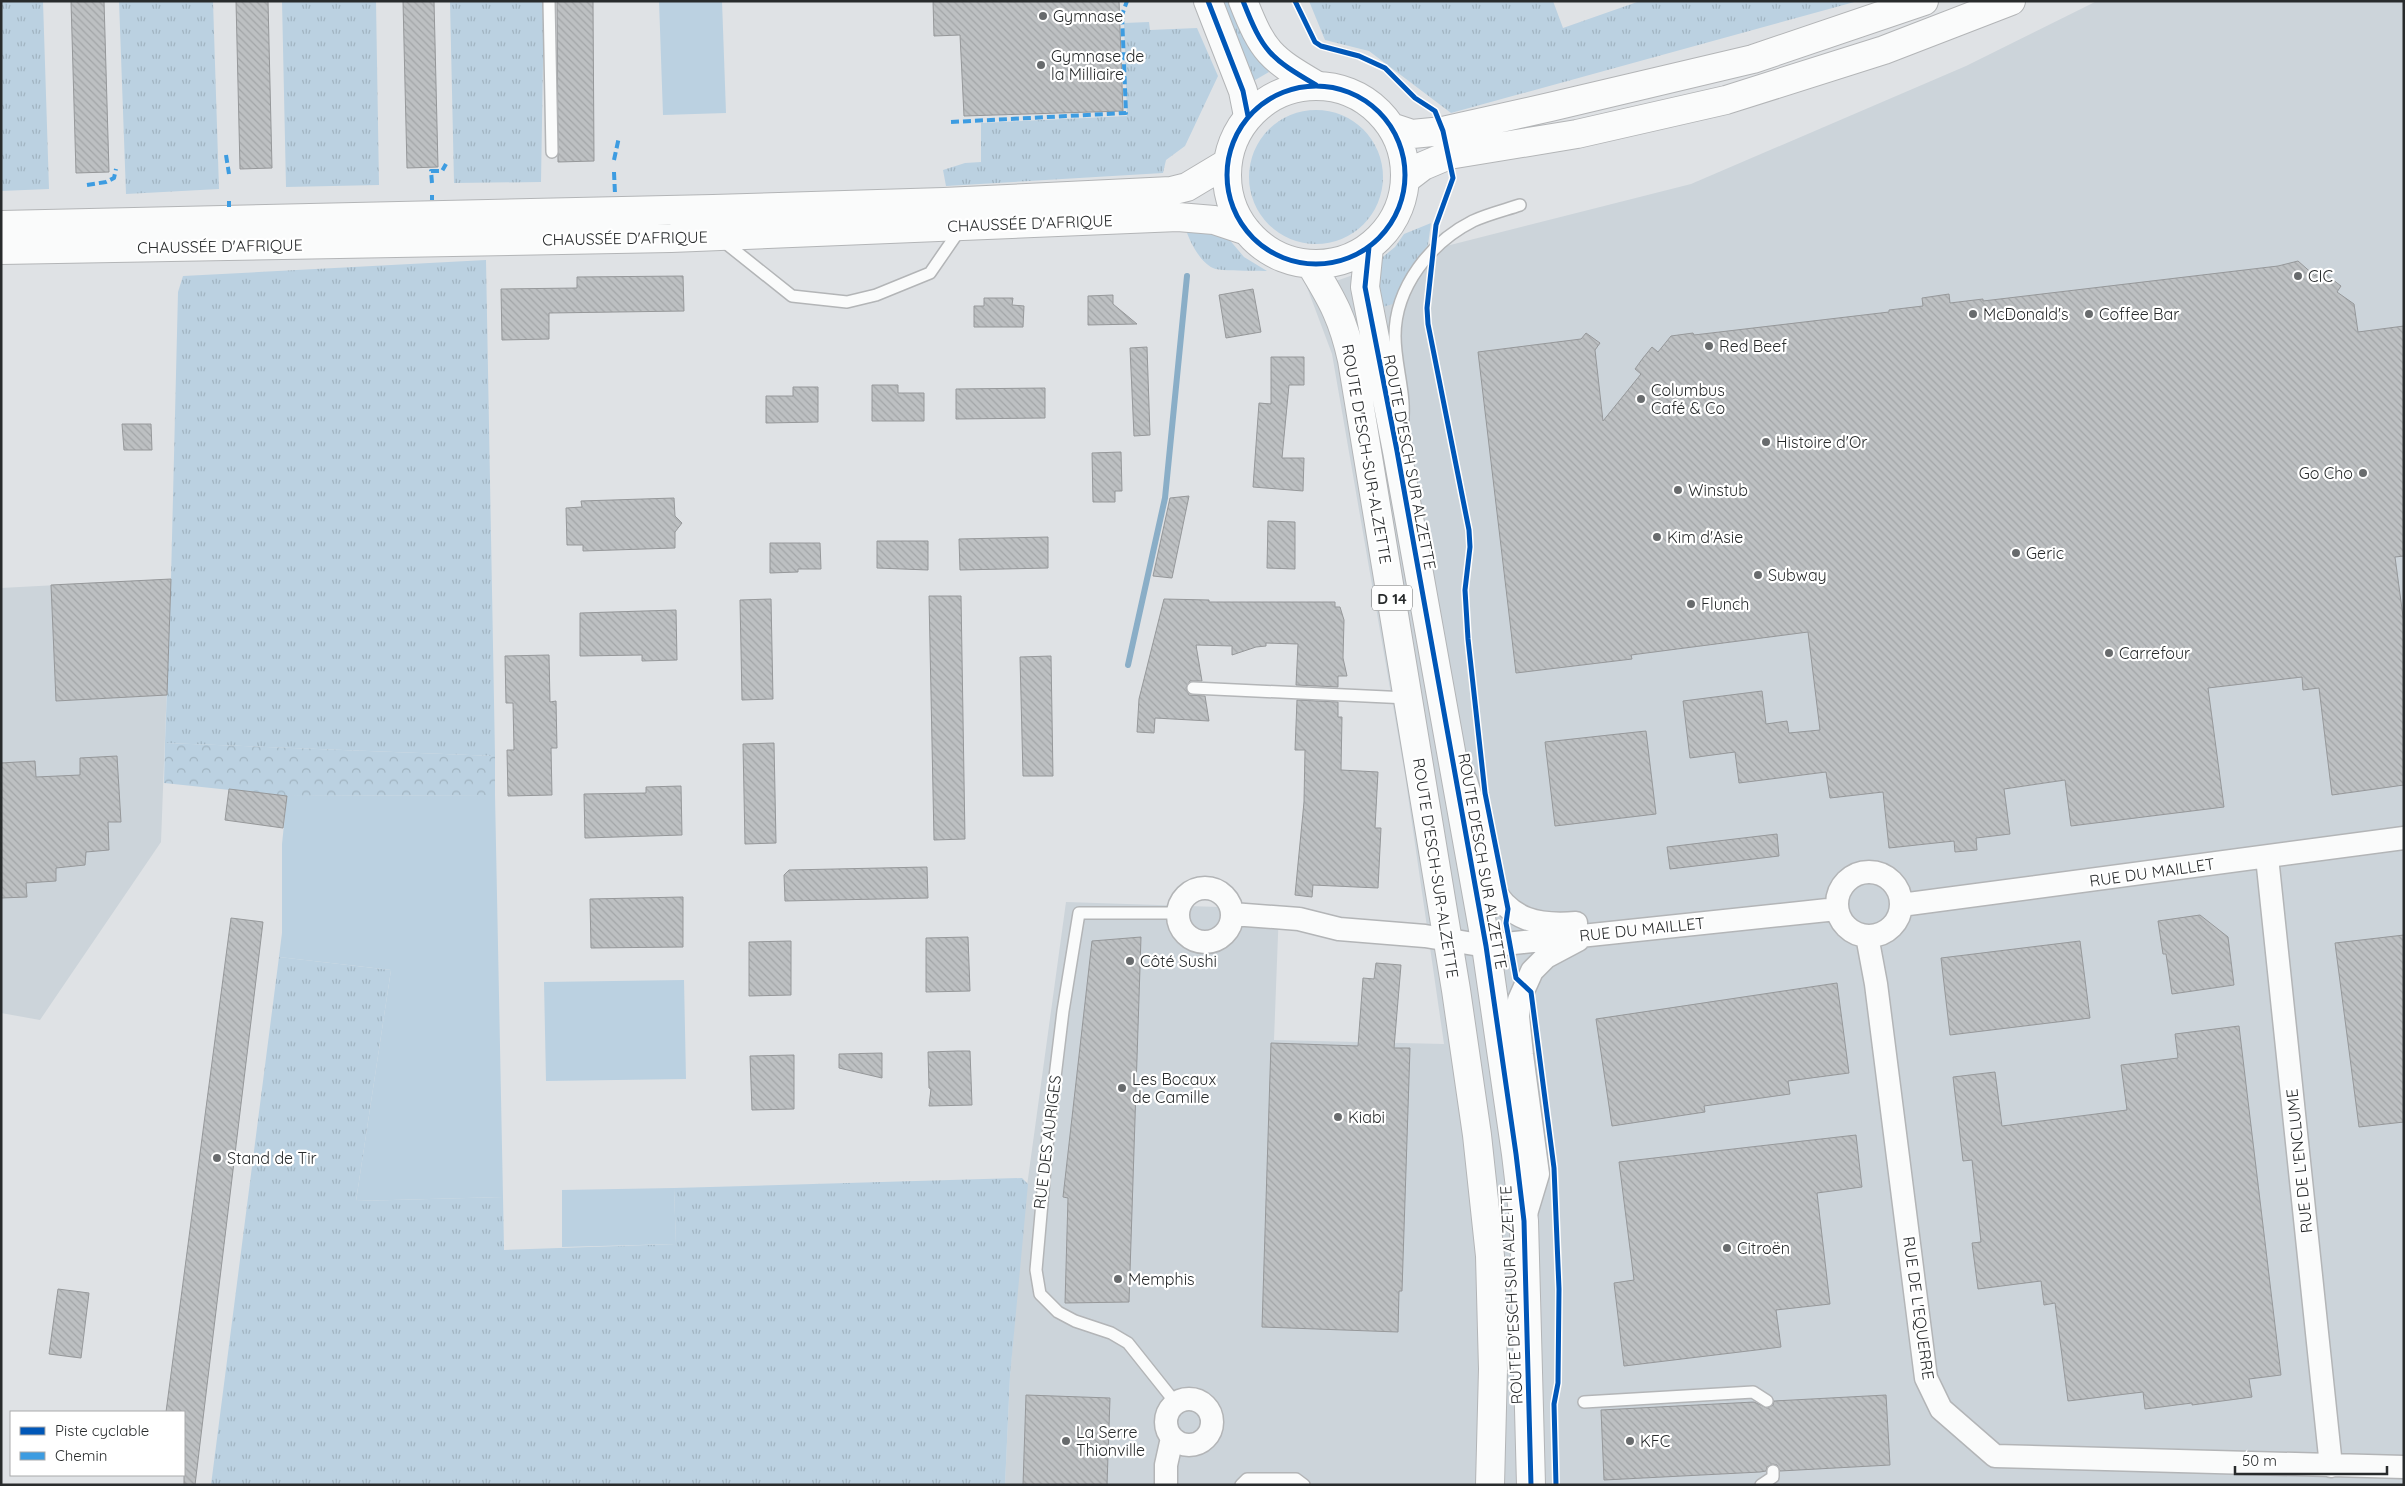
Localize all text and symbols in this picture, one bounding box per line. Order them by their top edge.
place label: Gymnase [1053,6,1123,26]
marker: Gymnase [1037,10,1049,22]
place label: Gymnase de la Milliaire [1051,46,1144,84]
marker: Gymnase de la Milliaire [1035,59,1047,71]
street label: CHAUSSÉE D'AFRIQUE [947,210,1113,236]
street label: CHAUSSÉE D'AFRIQUE [542,227,708,249]
street label: CHAUSSÉE D'AFRIQUE [137,235,303,257]
place label: CIC [2308,266,2333,286]
marker: CIC [2292,270,2304,282]
place label: McDonald's [1983,304,2069,324]
place label: Coffee Bar [2099,304,2179,324]
marker: McDonald's [1967,308,1979,320]
marker: Coffee Bar [2083,308,2095,320]
place label: Red Beef [1719,336,1787,356]
marker: Red Beef [1703,340,1715,352]
street label: ROUTE D'ESCH-SUR-ALZETTE [1338,343,1396,565]
street label: ROUTE D'ESCH SUR ALZETTE [1379,353,1441,571]
place label: Columbus Café & Co [1651,380,1725,418]
marker: Columbus Café & Co [1635,393,1647,405]
place label: Histoire d'Or [1776,432,1867,452]
marker: Histoire d'Or [1760,436,1772,448]
place label: Go Cho [2299,463,2353,483]
marker: Go Cho [2357,467,2369,479]
place label: Winstub [1688,480,1748,500]
marker: Winstub [1672,484,1684,496]
place label: Kim d'Asie [1667,527,1743,547]
marker: Kim d'Asie [1651,531,1663,543]
place label: Geric [2026,543,2064,563]
marker: Geric [2010,547,2022,559]
place label: Subway [1768,565,1827,585]
marker: Subway [1752,569,1764,581]
road number: D 14 [1372,586,1412,610]
place label: Flunch [1701,594,1749,614]
marker: Flunch [1685,598,1697,610]
place label: Carrefour [2119,643,2190,663]
marker: Carrefour [2103,647,2115,659]
street label: ROUTE D'ESCH SUR ALZETTE [1454,751,1512,971]
street label: ROUTE D'ESCH-SUR-ALZETTE [1409,756,1463,980]
street label: RUE DU MAILLET [2088,853,2216,891]
street label: RUE DU MAILLET [1578,912,1706,946]
place label: Côté Sushi [1140,951,1217,971]
marker: Côté Sushi [1124,955,1136,967]
place label: Les Bocaux de Camille [1132,1069,1216,1107]
street label: RUE DES AURIGES [1029,1074,1065,1210]
marker: Les Bocaux de Camille [1116,1082,1128,1094]
street label: RUE DE L'ENCLUME [2281,1088,2317,1234]
place label: Kiabi [1348,1107,1385,1127]
marker: Kiabi [1332,1111,1344,1123]
place label: Stand de Tir [227,1148,317,1168]
marker: Stand de Tir [211,1152,223,1164]
street label: ROUTE D'ESCH SUR ALZETTE [1495,1185,1527,1405]
street label: RUE DE L'EQUERRE [1899,1235,1939,1381]
place label: Citroën [1737,1238,1790,1258]
marker: Citroën [1721,1242,1733,1254]
place label: Memphis [1128,1269,1195,1289]
marker: Memphis [1112,1273,1124,1285]
legend [10,1411,185,1476]
text: Piste cyclable [55,1421,149,1440]
place label: La Serre Thionville [1076,1422,1145,1460]
place label: KFC [1640,1431,1670,1451]
marker: La Serre Thionville [1060,1435,1072,1447]
marker: KFC [1624,1435,1636,1447]
scale bar [2235,1444,2388,1476]
text: Chemin [55,1446,107,1465]
text: 50 m [2242,1451,2277,1470]

